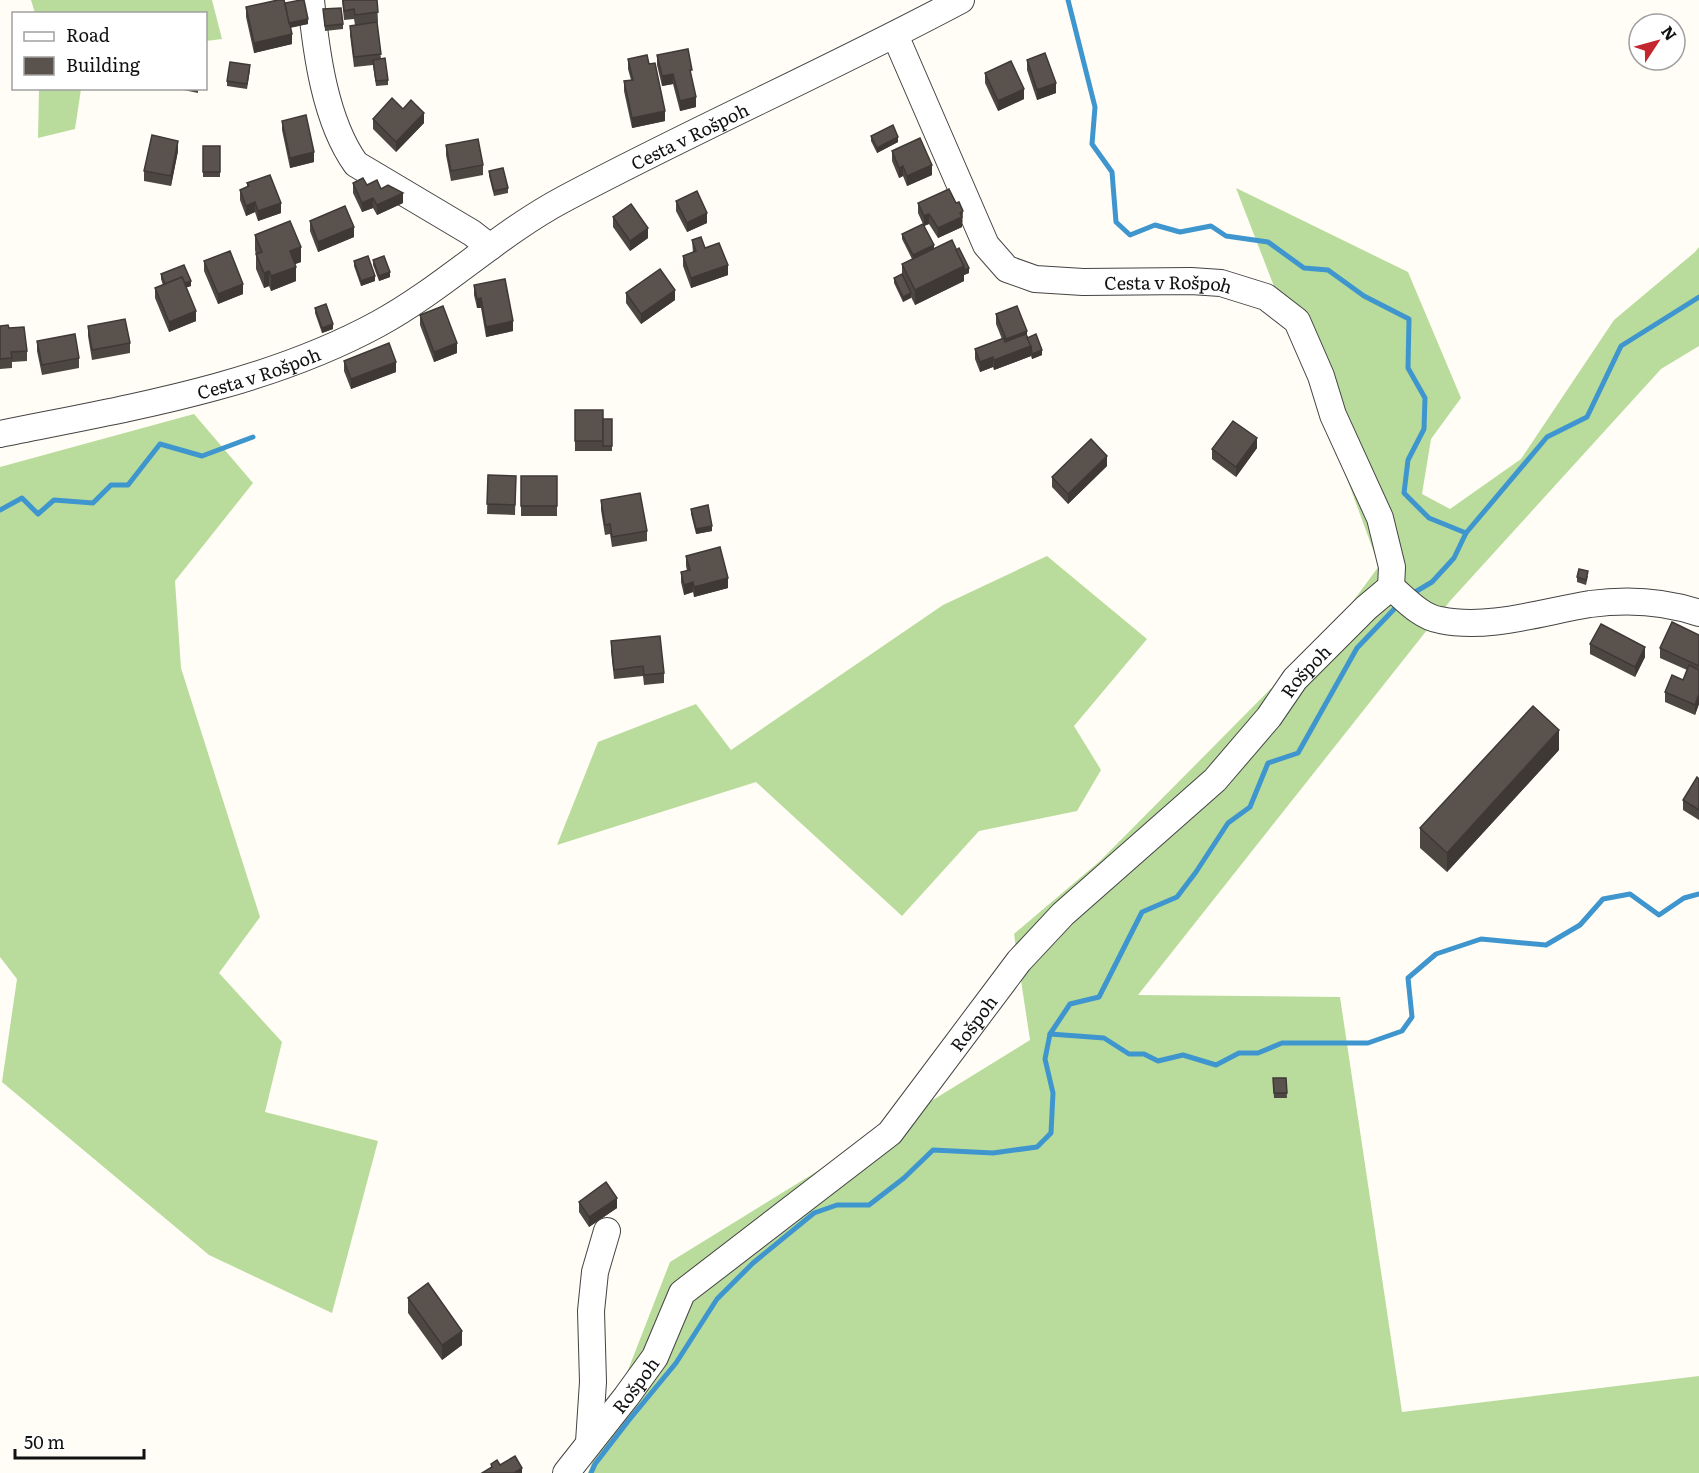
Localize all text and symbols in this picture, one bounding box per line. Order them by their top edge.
legend [12,12,207,90]
north arrow [1627,12,1687,72]
text: N [1656,20,1684,45]
text: Road [66,21,110,48]
text: Building [66,51,141,78]
street label: Cesta v Rošpoh [626,95,753,176]
street label: Cesta v Rošpoh [1104,267,1236,299]
street label: Cesta v Rošpoh [194,339,324,405]
street label: Rošpoh [1273,638,1336,703]
street label: Rošpoh [943,989,1003,1056]
street label: Rošpoh [605,1351,665,1419]
scale bar [15,1422,144,1460]
text: 50 m [24,1428,65,1455]

